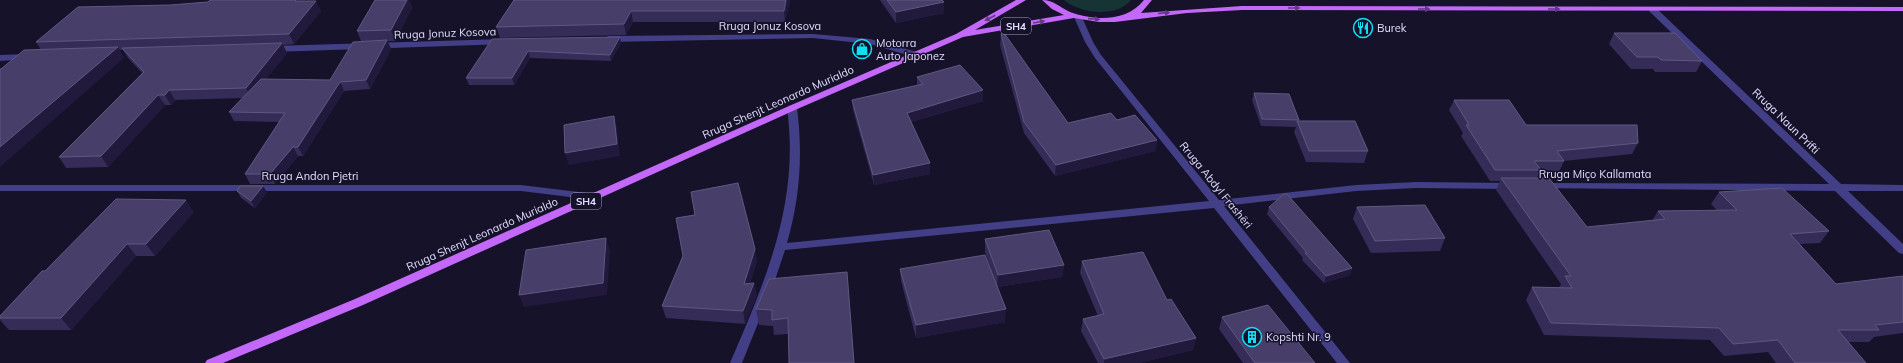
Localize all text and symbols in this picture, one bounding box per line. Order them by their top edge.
one-way arrow [1288,5,1301,11]
one-way arrow [1418,6,1431,12]
one-way arrow [1548,6,1561,12]
one-way arrow [1158,9,1170,16]
one-way arrow [984,15,996,21]
one-way arrow [1088,16,1100,23]
restaurant icon: Burek [1352,17,1374,39]
road number: SH4 [1001,18,1031,34]
street label: Rruga Jonuz Kosova [719,19,821,33]
one-way arrow [1033,19,1045,25]
place label: Burek [1377,21,1407,35]
street label: Rruga Jonuz Kosova [394,24,496,42]
place label: Motorra Auto Japonez [876,36,945,63]
shop icon: Motorra Auto Japonez [851,38,873,60]
street label: Rruga Shenjt Leonardo Murialdo [700,62,856,142]
street label: Rruga Naun Prifti [1749,85,1823,157]
street label: Rruga Abdyl Frashëri [1177,139,1255,231]
street label: Rruga Miço Kallamata [1539,167,1651,181]
street label: Rruga Andon Pjetri [261,169,359,183]
road number: SH4 [571,193,601,209]
street label: Rruga Shenjt Leonardo Murialdo [404,194,560,274]
building icon: Kopshti Nr. 9 [1241,326,1263,348]
place label: Kopshti Nr. 9 [1266,330,1331,344]

